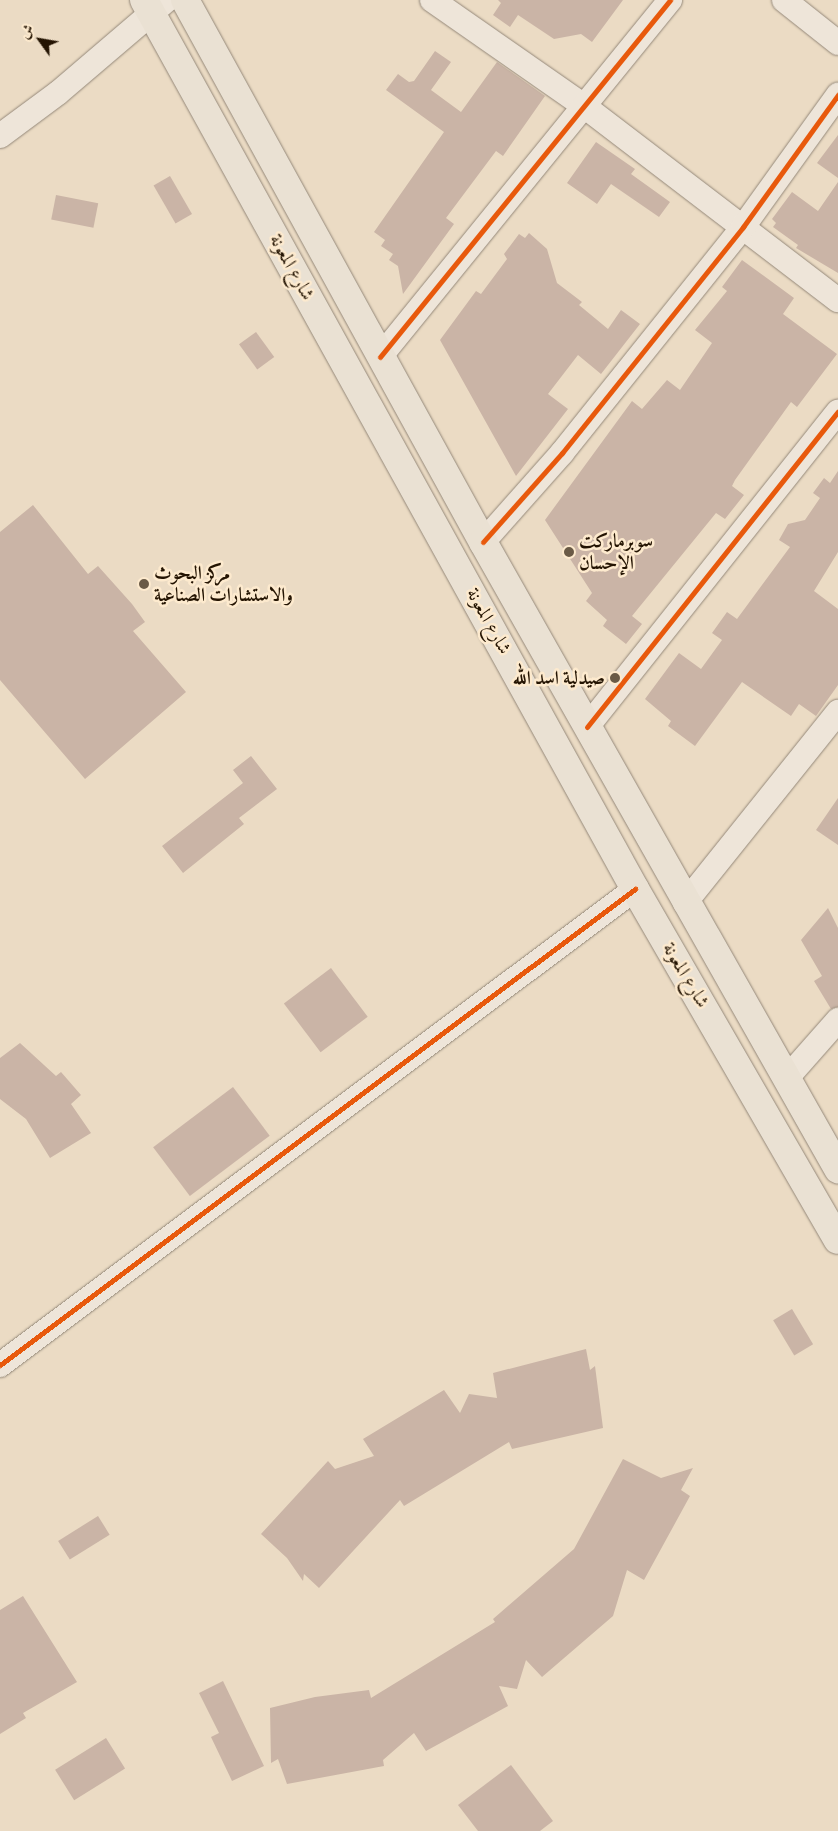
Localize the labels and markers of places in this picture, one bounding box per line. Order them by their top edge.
place label: سوبرماركت الإحسان [579,530,653,574]
marker: سوبرماركت الإحسان [563,546,575,558]
place label: مركز البحوث والاستشارات الصناعية [154,562,293,606]
marker: مركز البحوث والاستشارات الصناعية [138,578,150,590]
place label: صيدلية اسد الله [513,667,605,689]
marker: صيدلية اسد الله [609,672,621,684]

